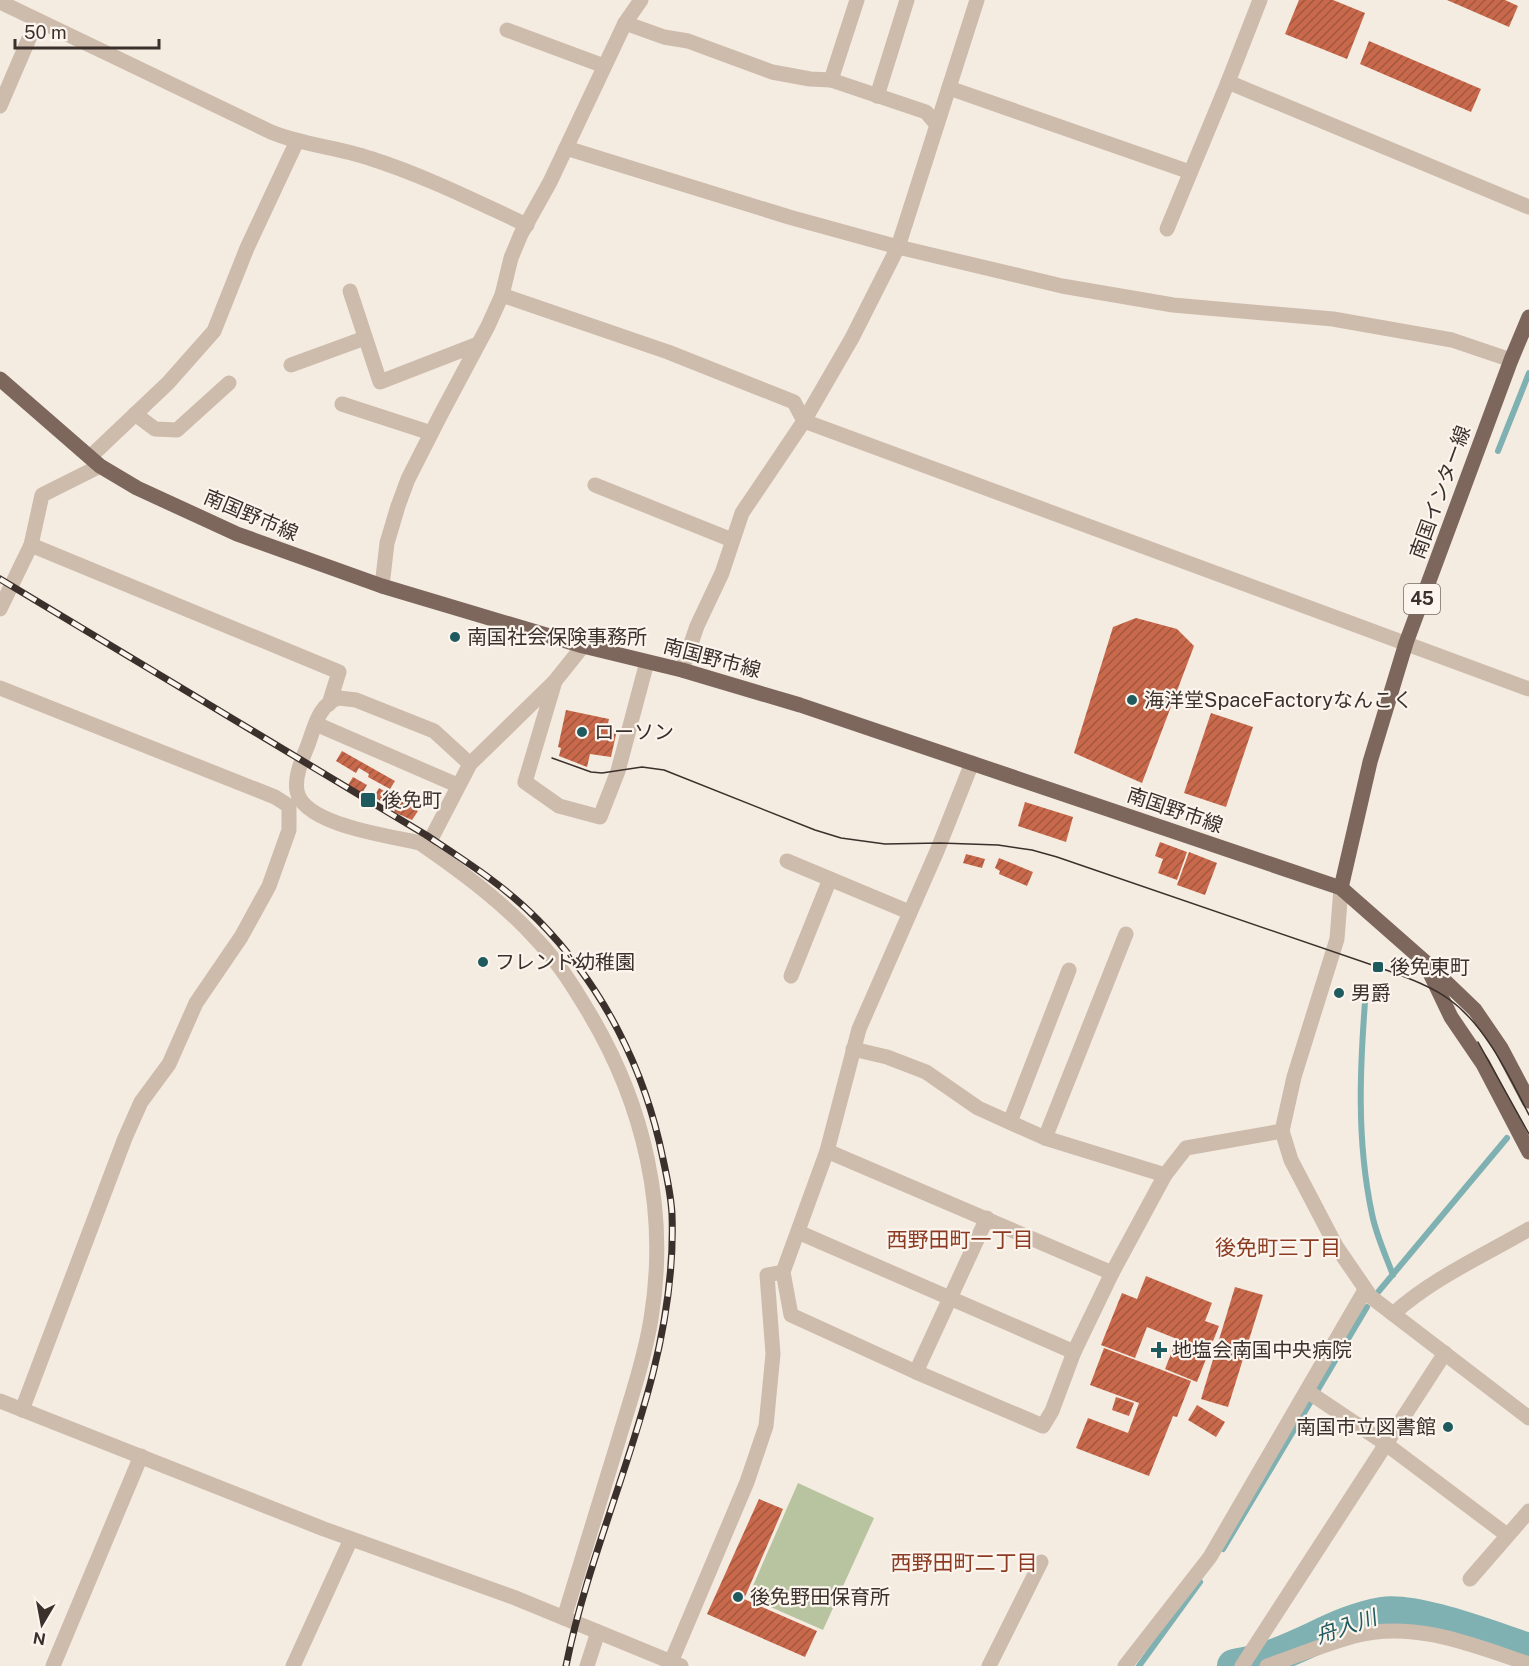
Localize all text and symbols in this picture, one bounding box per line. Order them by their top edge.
scale bar [15,12,159,50]
text: 50 m [24,22,67,43]
street label: 南国インター線 [1405,422,1475,562]
street label: 南国野市線 [200,484,302,546]
road number: 45 [1404,584,1440,614]
place label: 南国社会保険事務所 [467,625,647,649]
marker: 南国社会保険事務所 [448,630,462,644]
street label: 南国野市線 [661,633,763,683]
place label: 海洋堂SpaceFactoryなんこく [1144,688,1413,712]
marker: 海洋堂SpaceFactoryなんこく [1125,693,1139,707]
place label: ローソン [594,720,674,744]
marker: ローソン [575,725,589,739]
street label: 南国野市線 [1124,782,1226,838]
place label: 後免町 [382,788,442,812]
marker: 後免町 [359,791,377,809]
place label: フレンド幼稚園 [495,950,635,974]
marker: フレンド幼稚園 [476,955,490,969]
place label: 後免東町 [1390,955,1470,979]
marker: 後免東町 [1371,960,1385,974]
place label: 男爵 [1351,981,1391,1005]
marker: 男爵 [1332,986,1346,1000]
district label: 西野田町一丁目 [887,1227,1034,1252]
district label: 後免町三丁目 [1215,1235,1341,1260]
place label: 地塩会南国中央病院 [1172,1338,1352,1362]
marker: 地塩会南国中央病院 [1150,1341,1168,1359]
place label: 南国市立図書館 [1296,1415,1436,1439]
marker: 南国市立図書館 [1441,1420,1455,1434]
district label: 西野田町二丁目 [891,1550,1038,1575]
place label: 後免野田保育所 [750,1585,890,1609]
marker: 後免野田保育所 [731,1590,745,1604]
north arrow [12,1594,72,1654]
water label: 舟入川 [1312,1604,1382,1649]
text: N [32,1628,47,1649]

